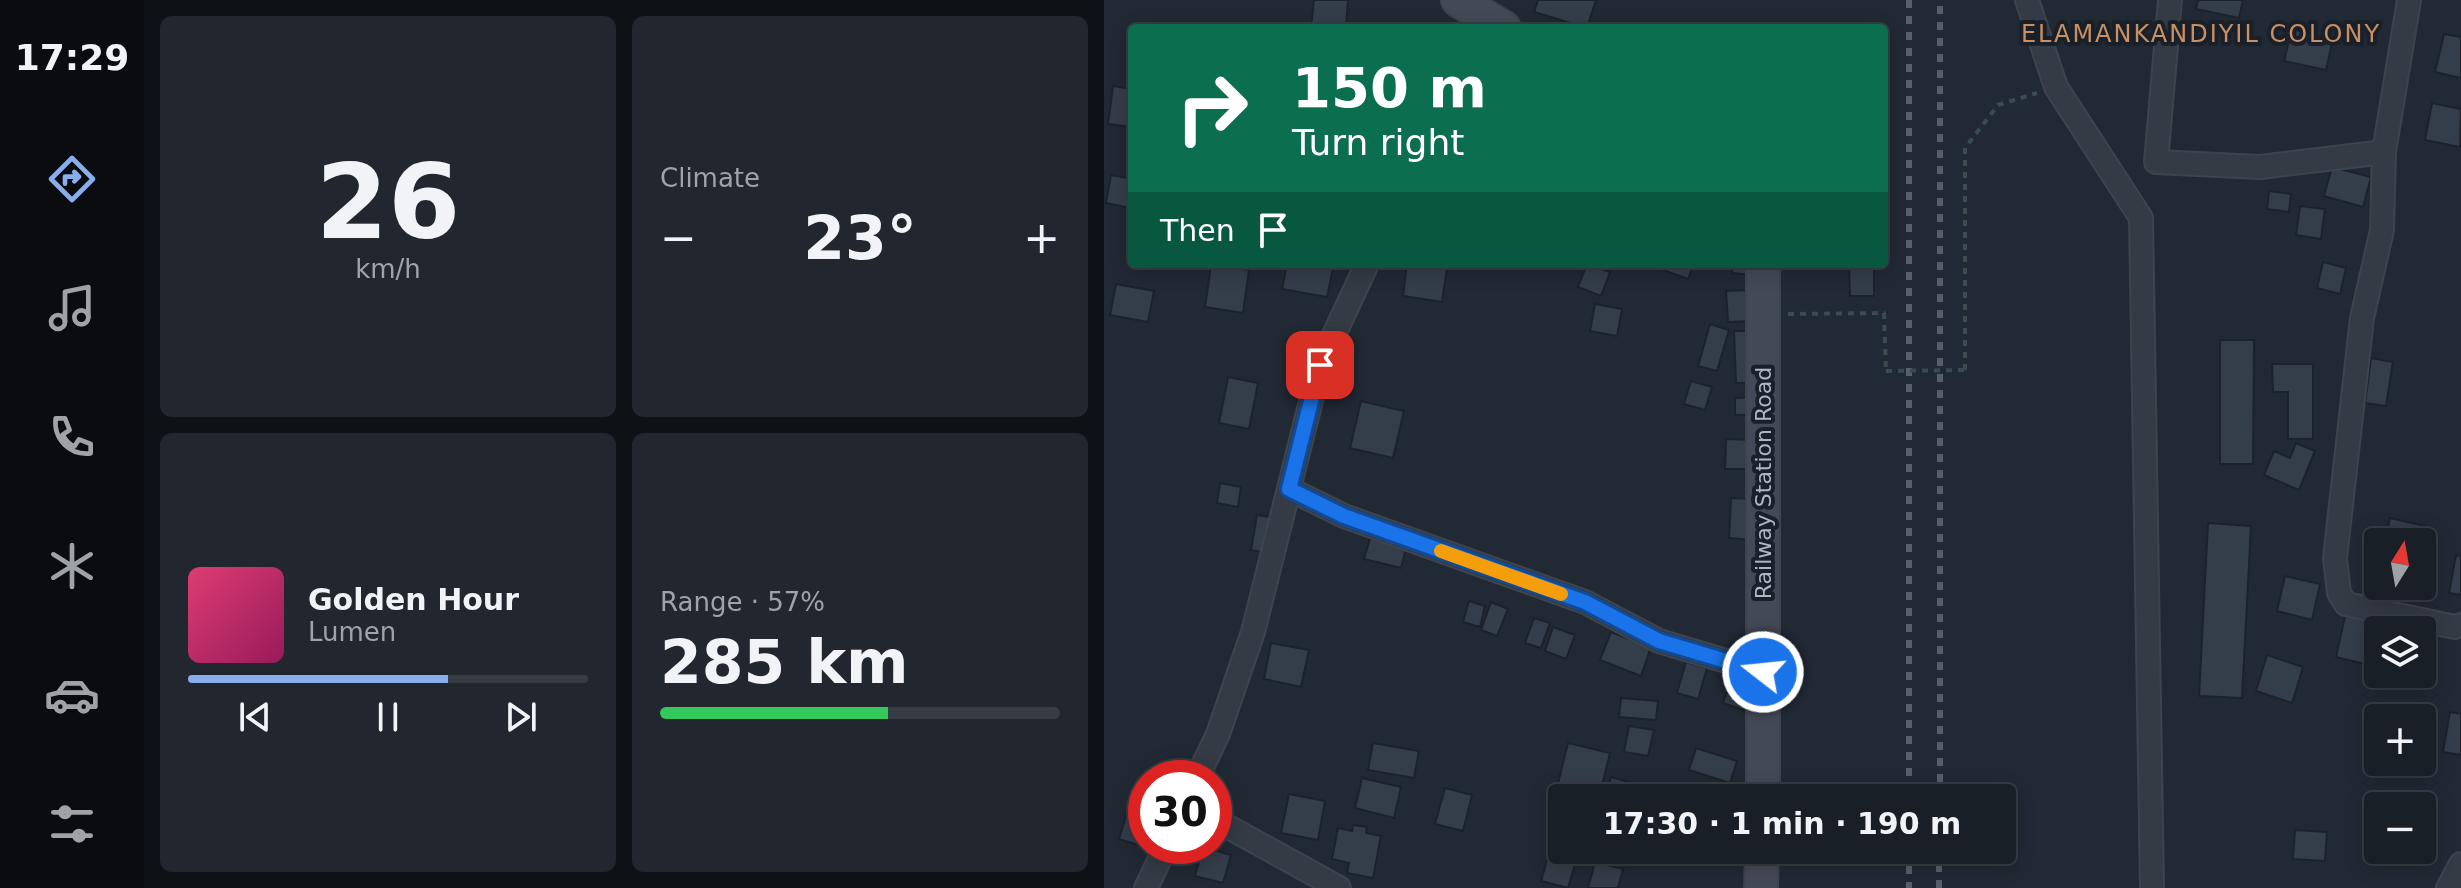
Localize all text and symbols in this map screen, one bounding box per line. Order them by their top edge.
district label: ELAMANKANDIYIL COLONY [2021,20,2381,48]
text: 17:29 [15,37,129,78]
text: 150 m [1292,55,1487,120]
icon: right [1160,56,1264,160]
text: Turn right [1292,122,1464,163]
text: 26 [316,141,460,263]
icon: directions [44,151,100,207]
text: Climate [660,163,760,193]
text: 23° [803,203,917,273]
icon: arrive [1251,208,1295,252]
text: − [660,212,697,263]
text: + [1023,212,1060,263]
text: Then [1160,213,1235,248]
text: km/h [355,254,421,284]
icon: music [44,280,100,336]
pin [1286,331,1354,399]
icon: arrive [1298,343,1342,387]
street label: Railway Station Road [1751,367,1776,599]
icon: phone [44,409,100,465]
north arrow [2364,528,2436,600]
map controls [2364,528,2436,864]
icon: climate [44,538,100,594]
text: Golden Hour [308,582,519,617]
text: Range · 57% [660,587,825,617]
button: layers [2364,616,2436,688]
text: Lumen [308,617,396,647]
text: 285 km [660,627,909,697]
position arrow [1721,630,1805,714]
icon: car [44,667,100,723]
icon: previous [233,695,277,739]
icon: pause [366,695,410,739]
icon: next [499,695,543,739]
button: + [2364,704,2436,776]
speed limit sign: 30 [1128,760,1232,864]
button: − [2364,792,2436,864]
icon: filters [44,796,100,852]
text: 17:30 · 1 min · 190 m [1603,806,1961,841]

